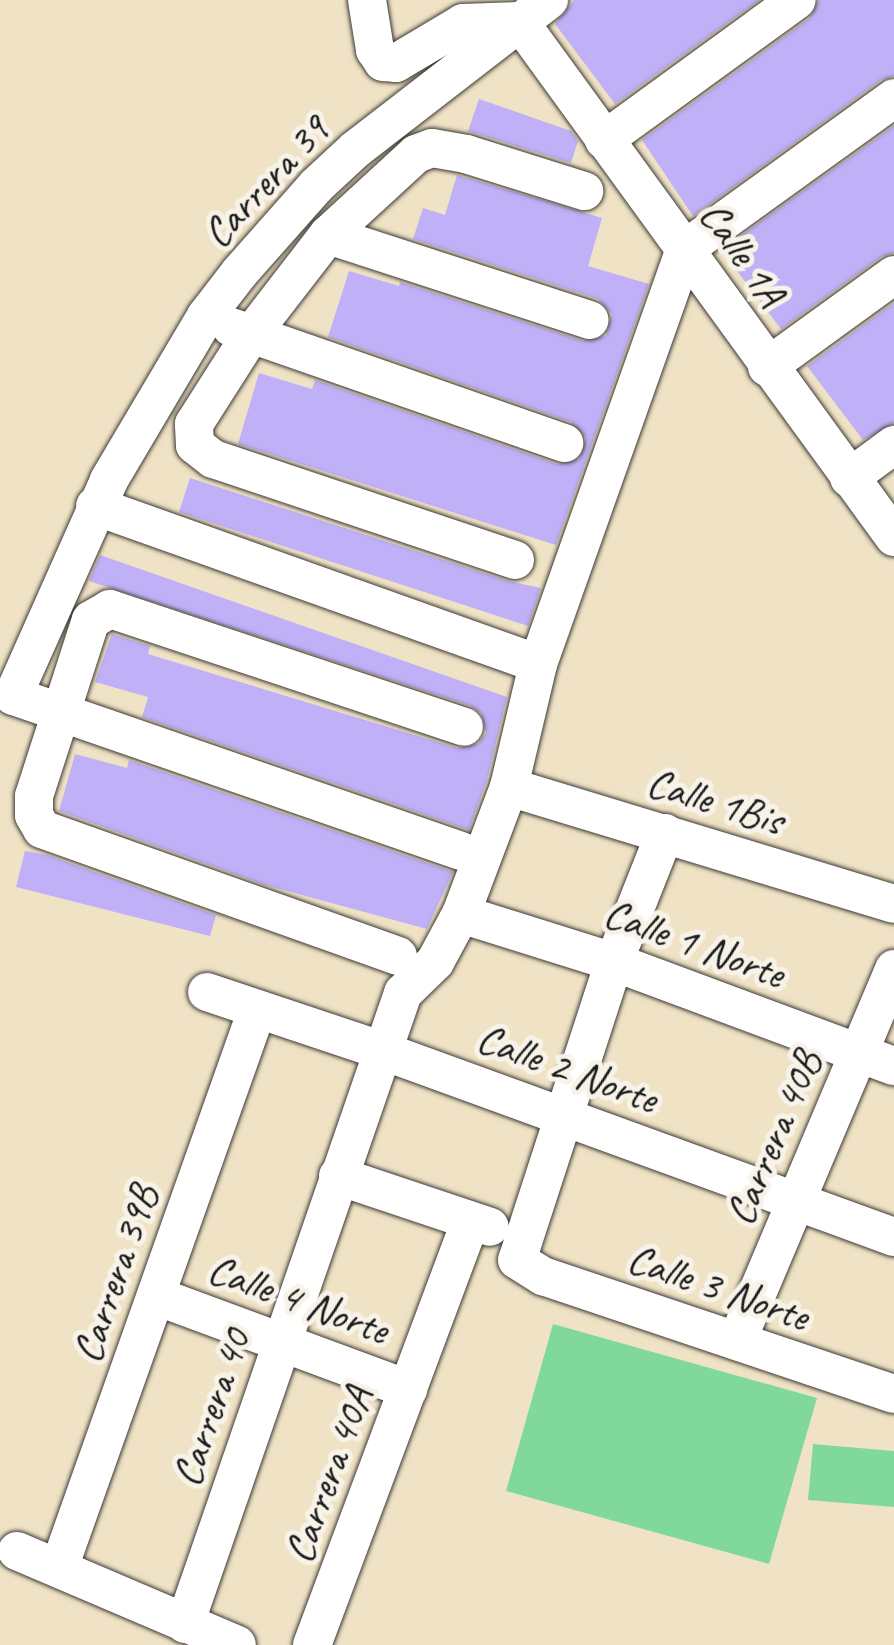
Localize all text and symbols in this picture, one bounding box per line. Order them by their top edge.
street label: Carrera 39 [192,105,340,259]
street label: Calle 1A [688,192,796,316]
street label: Calle 1Bis [641,758,789,846]
street label: Calle 1 Norte [597,888,791,1000]
street label: Calle 2 Norte [470,1013,664,1125]
street label: Carrera 40B [715,1043,833,1233]
street label: Carrera 39B [62,1179,170,1369]
street label: Calle 3 Norte [621,1234,815,1342]
street label: Calle 4 Norte [201,1244,395,1356]
street label: Carrera 40 [162,1323,262,1493]
street label: Carrera 40A [274,1380,384,1570]

